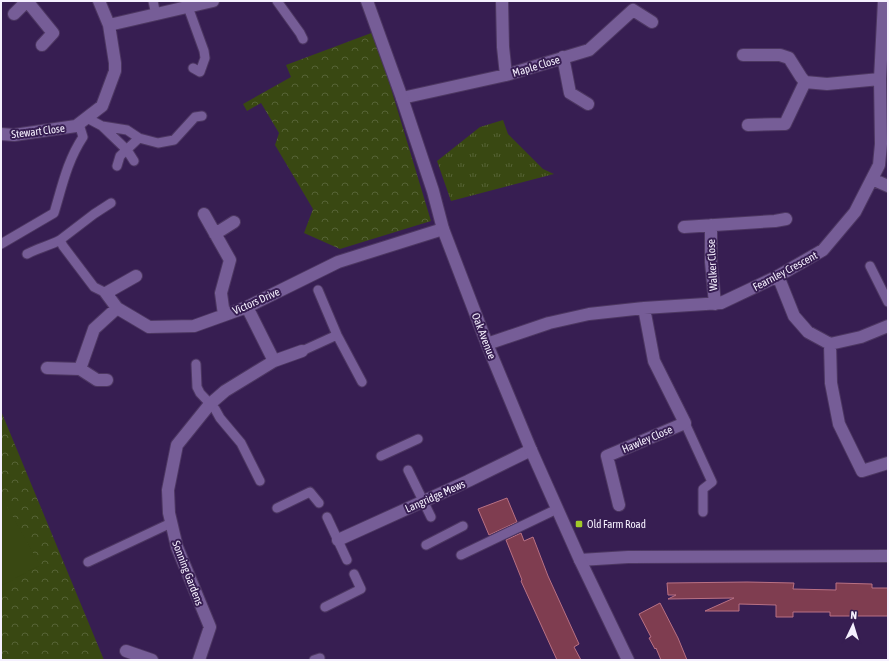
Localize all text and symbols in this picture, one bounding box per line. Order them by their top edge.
street label: Maple Close [511,53,561,79]
street label: Stewart Close [11,122,65,140]
street label: Walker Close [705,239,719,291]
street label: Fearnley Crescent [751,249,819,293]
street label: Victors Drive [231,285,281,317]
street label: Oak Avenue [470,311,498,361]
street label: Hawley Close [620,423,674,455]
street label: Langridge Mews [403,477,467,515]
place label: Old Farm Road [587,518,646,530]
marker: Old Farm Road [574,519,584,529]
street label: Sonning Gardens [170,539,206,607]
north arrow [833,605,873,645]
text: N [850,609,857,621]

